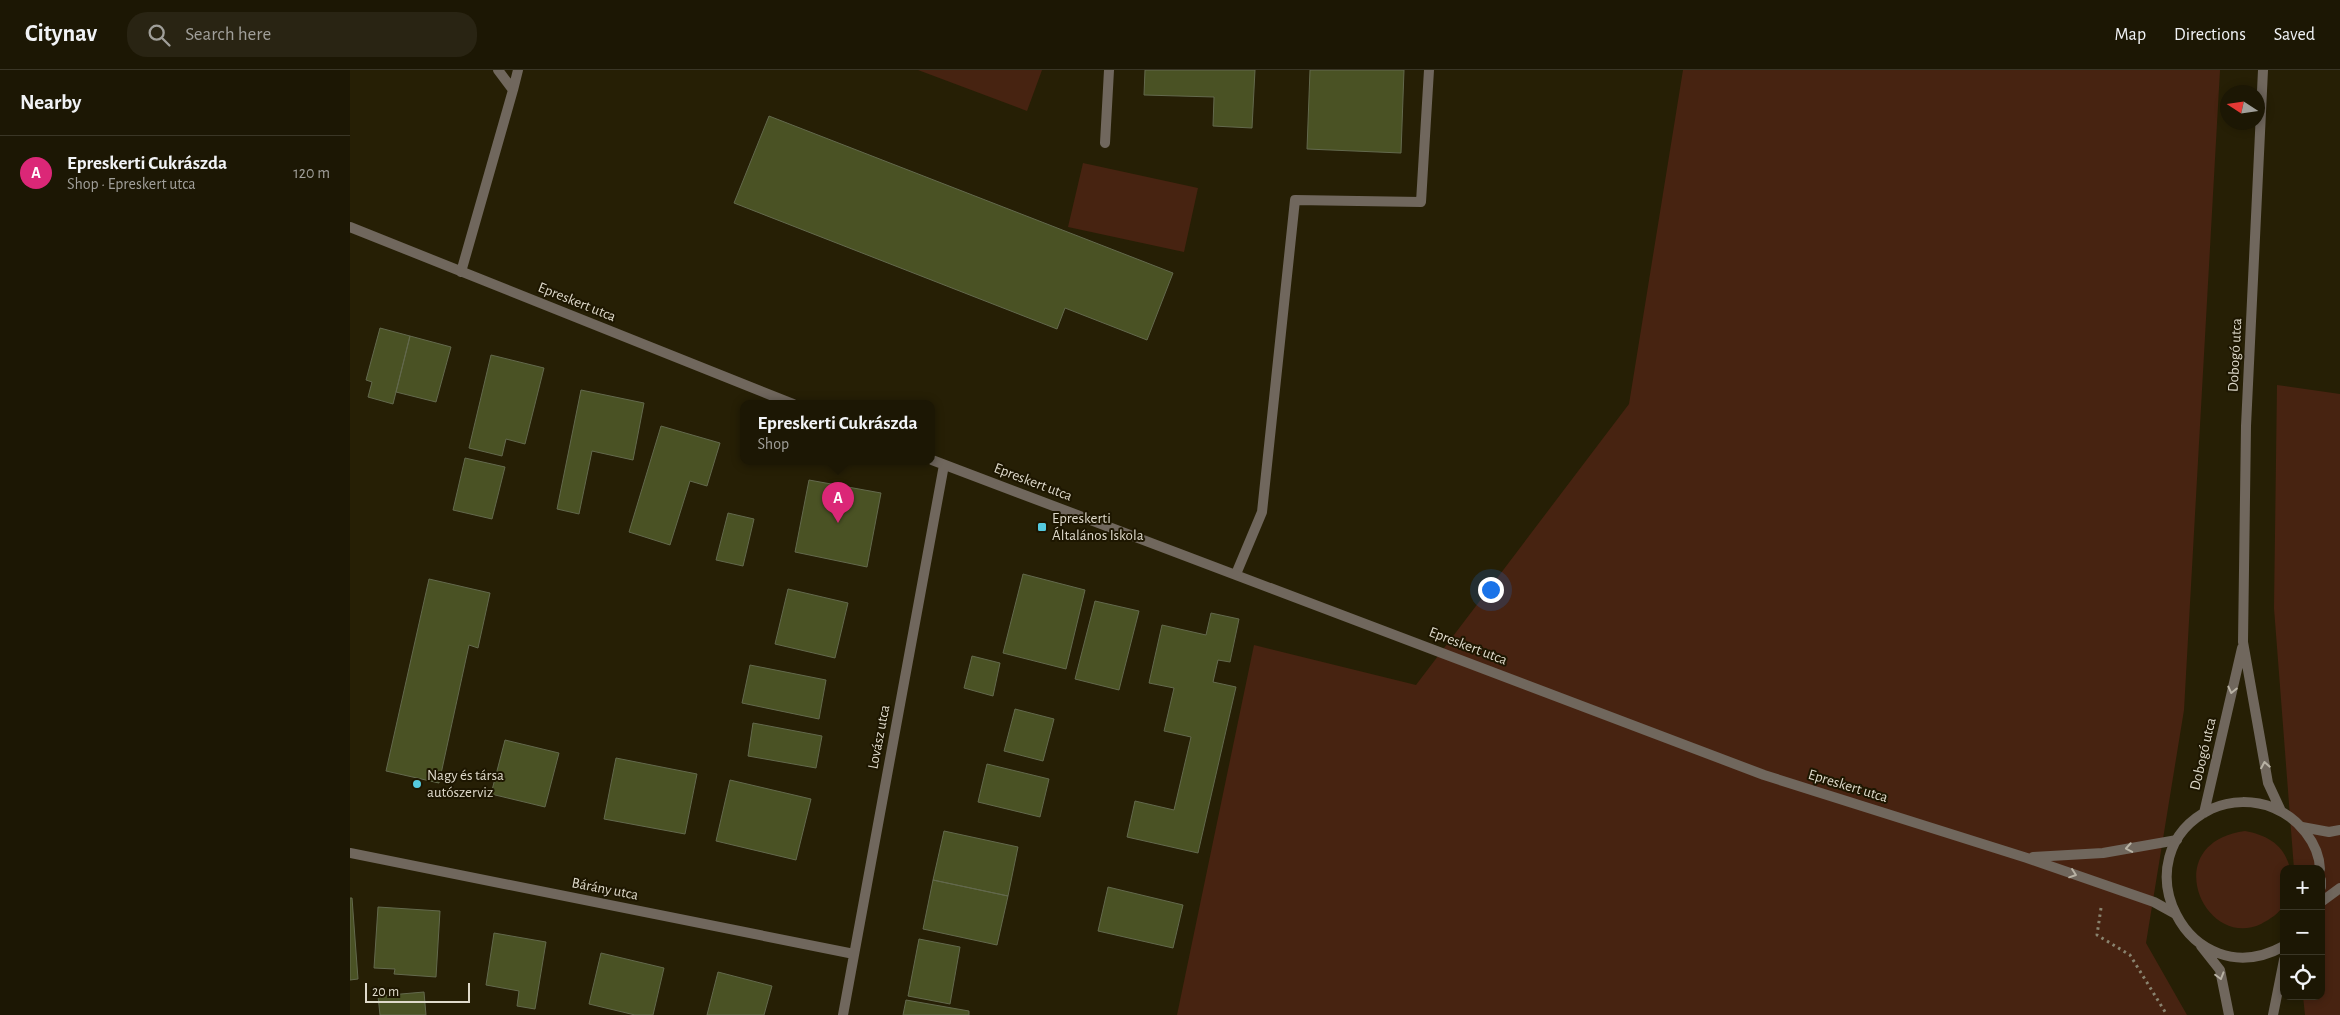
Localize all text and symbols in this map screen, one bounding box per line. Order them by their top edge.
search box [127,12,477,57]
icon: search [145,21,173,49]
text: Citynav [25,22,97,46]
text: Search here [185,25,271,44]
text: Map [2115,26,2146,44]
text: Directions [2174,26,2246,44]
text: Saved [2274,26,2315,44]
north arrow [2220,85,2265,130]
text: Nearby [20,92,81,113]
text: Epreskerti Cukrászda [67,154,227,173]
text: A [31,165,41,181]
text: 120 m [293,165,330,181]
text: Shop · Epreskert utca [67,176,196,192]
street label: Epreskert utca [536,280,618,324]
street label: Dobogó utca [2226,318,2244,392]
popup [740,400,935,465]
text: Epreskerti Cukrászda [757,414,918,433]
text: Shop [757,436,789,452]
street label: Epreskert utca [992,460,1074,504]
pin: A [822,482,854,523]
place label: Epreskerti Általános Iskola [1052,511,1144,543]
marker: Epreskerti Általános Iskola [1036,521,1048,533]
your location [1478,577,1504,603]
street label: Epreskert utca [1427,624,1509,668]
one-way arrow [2228,686,2238,695]
street label: Lovász utca [865,704,893,770]
street label: Dobogó utca [2187,716,2219,792]
one-way arrow [2260,761,2271,770]
street label: Epreskert utca [1806,767,1890,805]
place label: Nagy és társa autószerviz [427,768,504,800]
marker: Nagy és társa autószerviz [411,778,423,790]
one-way arrow [2125,843,2134,853]
map controls [2280,865,2325,1000]
button: + [2280,865,2325,910]
one-way arrow [2069,868,2077,878]
street label: Bárány utca [570,875,640,903]
button: − [2280,910,2325,955]
button: locate [2280,955,2325,1000]
one-way arrow [2215,971,2225,980]
scale bar [365,980,470,1003]
text: 20 m [372,985,399,999]

